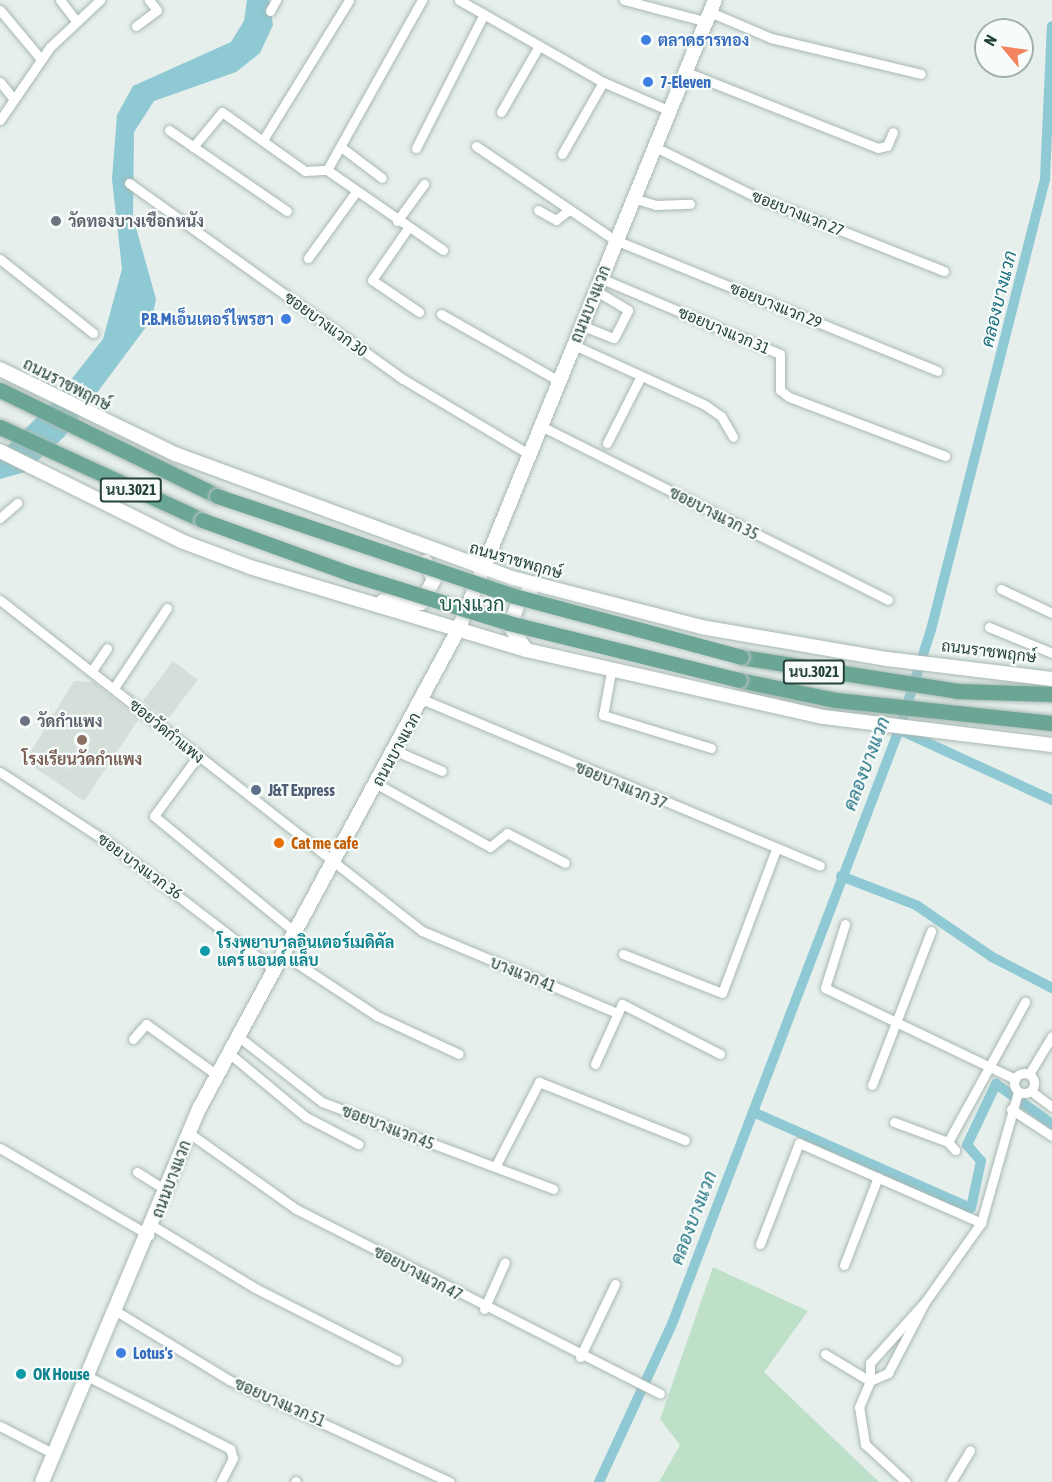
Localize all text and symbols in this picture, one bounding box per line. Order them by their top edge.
north arrow [974,18,1034,78]
place label: ตลาดธารทอง [658,30,749,50]
text: N [980,32,1000,49]
marker: ตลาดธารทอง [639,33,653,47]
place label: 7-Eleven [660,72,711,92]
marker: 7-Eleven [641,75,655,89]
street label: ซอยบางแวก 27 [749,186,847,240]
place label: วัดทองบางเชือกหนัง [68,211,204,231]
marker: วัดทองบางเชือกหนัง [49,214,63,228]
water label: คลองบางแวก [977,249,1021,349]
street label: ถนนบางแวก [566,263,614,345]
street label: ซอยบางแวก 29 [727,278,825,332]
street label: ซอยบางแวก 30 [281,288,371,360]
street label: ซอยบางแวก 31 [675,302,773,358]
place label: P.B.Mเอ็นเตอร์ไพรฮา [141,309,274,329]
marker: P.B.Mเอ็นเตอร์ไพรฮา [279,312,293,326]
street label: ถนนราชพฤกษ์ [20,354,114,414]
road number: นบ.3021 [100,478,162,502]
street label: ซอยบางแวก 35 [666,482,762,544]
street label: ถนนราชพฤกษ์ [467,538,565,582]
district label: บางแวก [439,591,505,615]
street label: ถนนราชพฤกษ์ [940,636,1038,666]
road number: นบ.3021 [782,660,846,684]
street label: ซอยวัดกำแพง [126,695,208,767]
street label: ถนนบางแวก [368,709,424,789]
place label: วัดกำแพง [37,711,102,731]
marker: วัดกำแพง [18,714,32,728]
water label: คลองบางแวก [839,714,895,814]
marker: โรงเรียนวัดกำแพง [75,733,89,747]
place label: โรงเรียนวัดกำแพง [22,749,142,769]
street label: ซอยบางแวก 37 [572,757,670,813]
place label: J&T Express [268,780,335,800]
marker: J&T Express [249,783,263,797]
street label: ซอย บางแวก 36 [94,829,186,903]
place label: Cat me cafe [291,833,358,853]
marker: Cat me cafe [272,836,286,850]
place label: โรงพยาบาลอินเตอร์เมดิคัล แคร์ แอนด์ แล็บ [217,932,394,970]
marker: โรงพยาบาลอินเตอร์เมดิคัล แคร์ แอนด์ แล็บ [198,944,212,958]
street label: บางแวก 41 [487,952,559,996]
street label: ซอยบางแวก 45 [339,1101,437,1153]
street label: ถนนบางแวก [147,1137,195,1221]
water label: คลองบางแวก [666,1168,722,1268]
street label: ซอยบางแวก 47 [370,1242,466,1304]
place label: Lotus's [133,1343,173,1363]
marker: Lotus's [114,1346,128,1360]
place label: OK House [33,1364,90,1384]
marker: OK House [14,1367,28,1381]
street label: ซอยบางแวก 51 [231,1373,329,1431]

